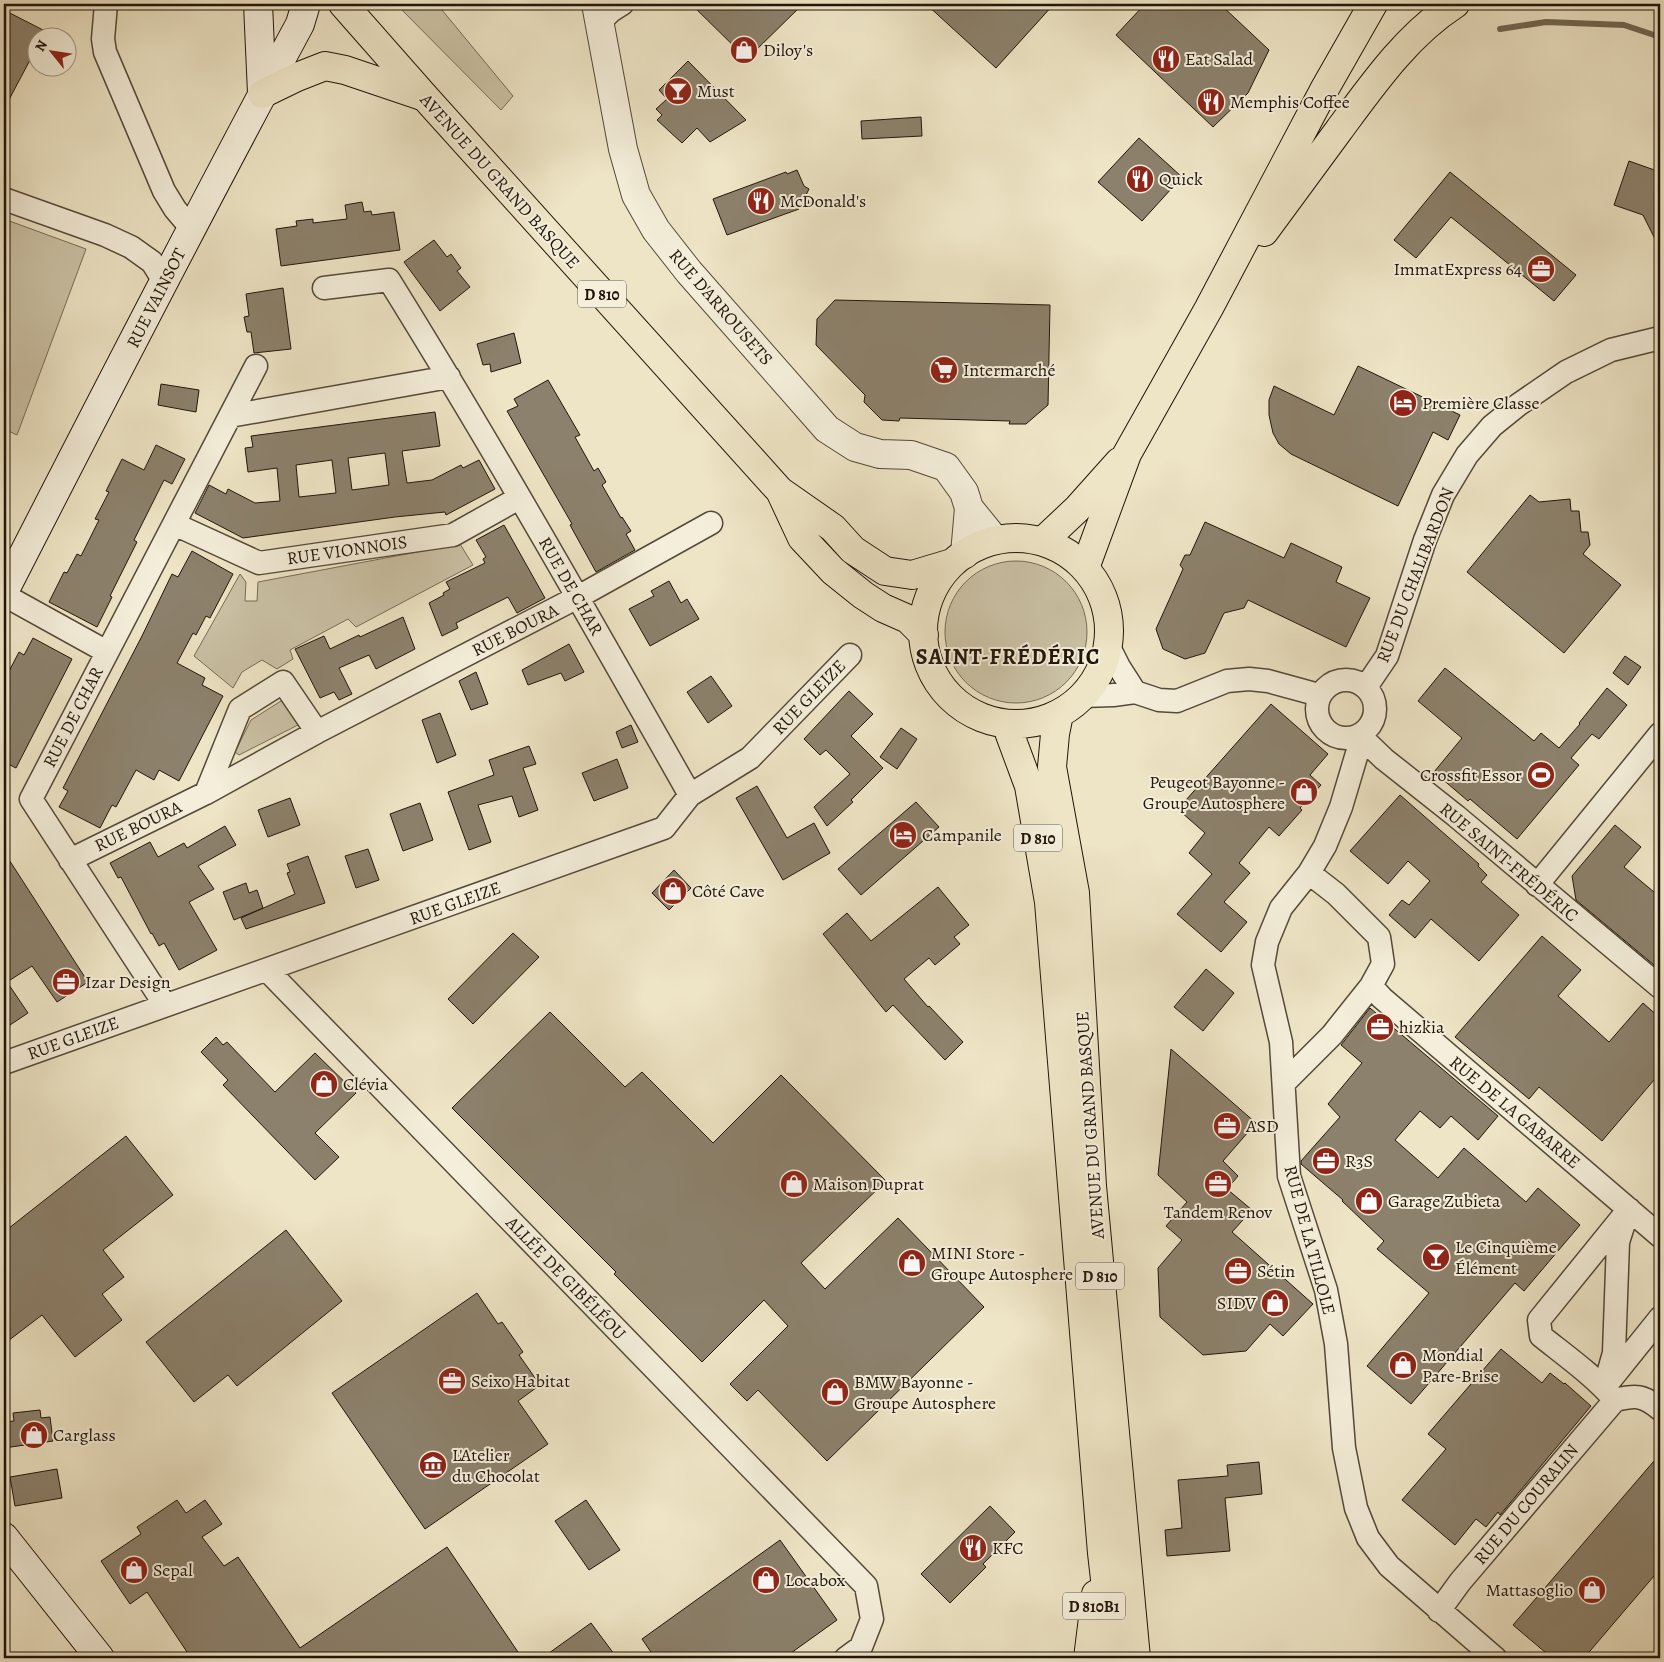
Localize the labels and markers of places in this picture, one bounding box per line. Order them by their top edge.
shop icon: Diloy's [729,35,759,65]
place label: Diloy's [763,38,813,62]
restaurant icon: Eat Salad [1151,44,1181,74]
place label: Eat Salad [1185,47,1254,71]
bar icon: Must [663,76,693,106]
place label: Must [697,79,735,103]
restaurant icon: Memphis Coffee [1196,87,1226,117]
place label: Memphis Coffee [1230,90,1350,114]
restaurant icon: Quick [1125,164,1155,194]
place label: Quick [1159,167,1203,191]
restaurant icon: McDonald's [746,186,776,216]
place label: McDonald's [780,189,866,213]
office icon: ImmatExpress 64 [1526,254,1556,284]
place label: ImmatExpress 64 [1393,257,1522,281]
supermarket icon: Intermarché [929,355,959,385]
place label: Intermarché [963,358,1055,382]
hotel icon: Première Classe [1388,388,1418,418]
place label: Première Classe [1422,391,1540,415]
sports icon: Crossfit Essor [1526,760,1556,790]
place label: Crossfit Essor [1420,763,1522,787]
place label: Peugeot Bayonne - Groupe Autosphere [1143,770,1285,815]
shop icon: Peugeot Bayonne - Groupe Autosphere [1289,777,1319,807]
hotel icon: Campanile [888,820,918,850]
place label: Campanile [922,823,1002,847]
shop icon: Côté Cave [658,876,688,906]
place label: Côté Cave [692,879,765,903]
office icon: Izar Design [51,967,81,997]
place label: Izar Design [85,970,171,994]
office icon: hizkia [1365,1012,1395,1042]
place label: hizkia [1399,1015,1445,1039]
shop icon: Clévia [309,1069,339,1099]
place label: Clévia [343,1072,389,1096]
office icon: ASD [1212,1111,1242,1141]
place label: ASD [1245,1114,1279,1138]
office icon: R3S [1311,1146,1341,1176]
place label: R3S [1345,1149,1373,1173]
shop icon: Maison Duprat [779,1169,809,1199]
office icon: Tandem Renov [1203,1169,1233,1199]
place label: Maison Duprat [813,1172,924,1196]
shop icon: Garage Zubieta [1354,1186,1384,1216]
place label: Garage Zubieta [1388,1189,1501,1213]
place label: Tandem Renov [1164,1200,1273,1224]
place label: Le Cinquième Élément [1455,1235,1557,1280]
place label: MINI Store - Groupe Autosphere [931,1241,1073,1286]
bar icon: Le Cinquième Élément [1421,1242,1451,1272]
shop icon: MINI Store - Groupe Autosphere [897,1248,927,1278]
office icon: Sétin [1223,1256,1253,1286]
place label: Sétin [1257,1259,1295,1283]
shop icon: SIDV [1260,1288,1290,1318]
place label: SIDV [1217,1291,1256,1315]
place label: Mondial Pare-Brise [1422,1343,1499,1388]
shop icon: Mondial Pare-Brise [1388,1350,1418,1380]
office icon: Seixo Habitat [437,1366,467,1396]
place label: Seixo Habitat [471,1369,570,1393]
place label: BMW Bayonne - Groupe Autosphere [854,1370,996,1415]
shop icon: BMW Bayonne - Groupe Autosphere [820,1377,850,1407]
shop icon: Carglass [19,1420,49,1450]
place label: Carglass [53,1423,116,1447]
place label: L'Atelier du Chocolat [452,1443,540,1488]
museum icon: L'Atelier du Chocolat [418,1450,448,1480]
restaurant icon: KFC [958,1533,988,1563]
place label: KFC [992,1536,1024,1560]
shop icon: Sepal [119,1555,149,1585]
place label: Sepal [153,1558,193,1582]
shop icon: Locabox [751,1565,781,1595]
place label: Locabox [785,1568,846,1592]
shop icon: Mattasoglio [1577,1575,1607,1605]
place label: Mattasoglio [1486,1578,1573,1602]

